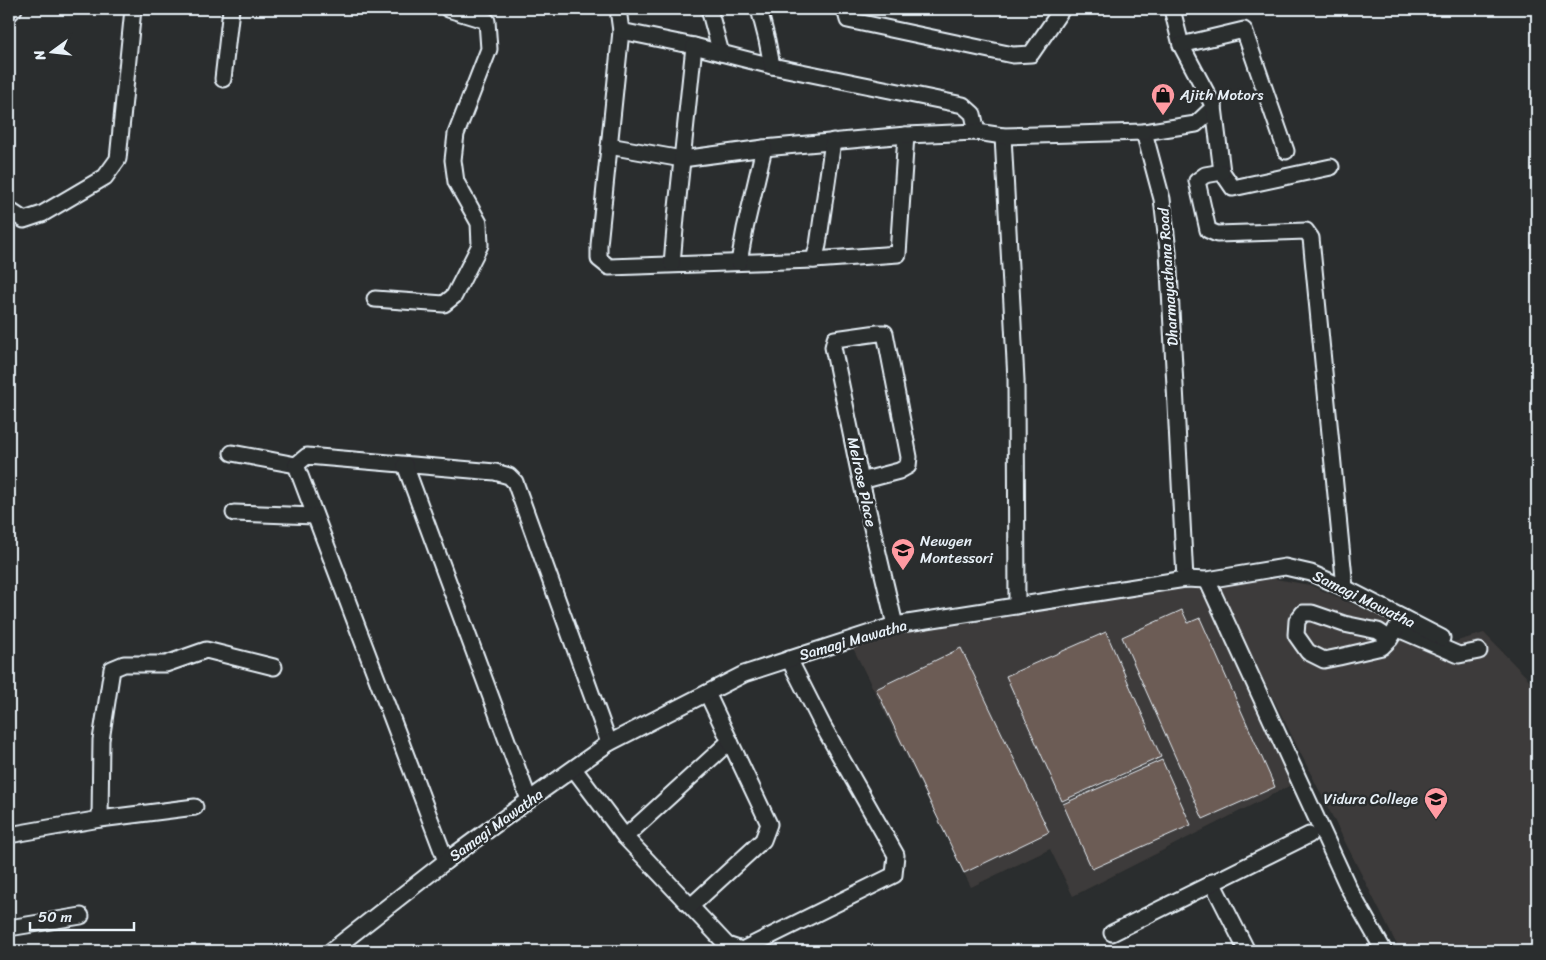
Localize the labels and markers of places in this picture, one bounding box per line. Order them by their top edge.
shop icon: Ajith Motors [1150,82,1176,116]
place label: Ajith Motors [1179,82,1264,108]
place label: Newgen Montessori [920,528,994,571]
school or university icon: Newgen Montessori [890,537,916,571]
place label: Vidura College [1323,786,1418,812]
school or university icon: Vidura College [1423,786,1449,820]

